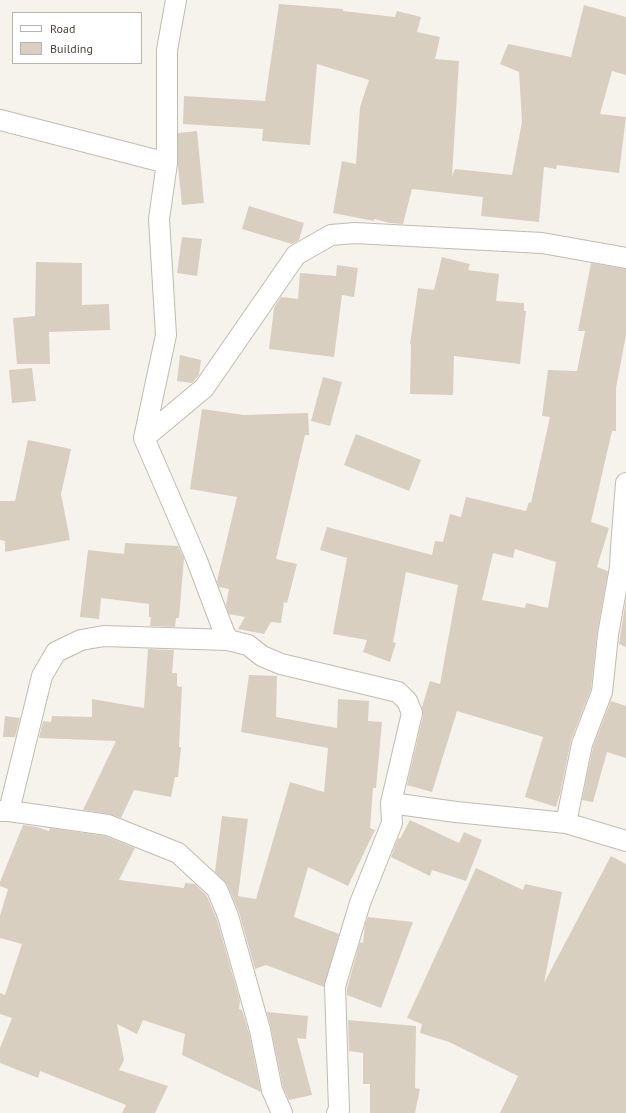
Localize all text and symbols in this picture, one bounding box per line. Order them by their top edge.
legend [12,12,142,64]
text: Road [50,21,75,36]
text: Building [50,41,93,56]

